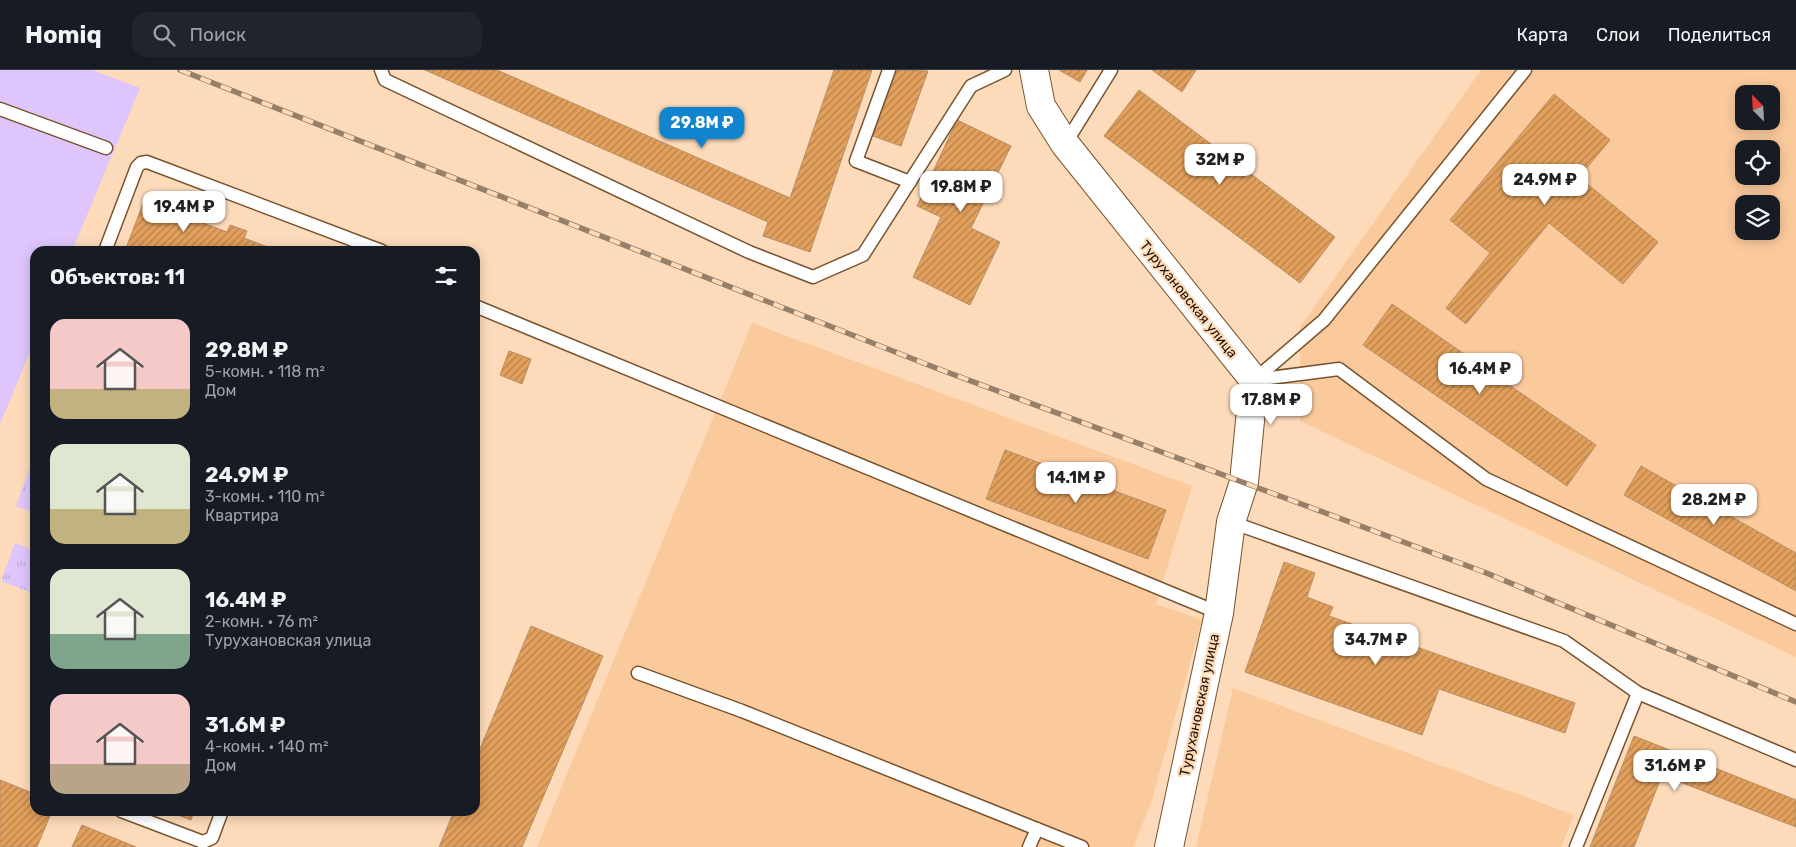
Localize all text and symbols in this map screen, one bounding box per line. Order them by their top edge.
search box [132,12,482,57]
text: Homiq [25,21,102,49]
icon: search [150,21,178,49]
text: Поиск [190,23,246,46]
text: Карта [1517,24,1568,46]
text: Слои [1596,24,1640,46]
text: Поделиться [1668,24,1771,46]
north arrow [1735,85,1780,130]
map controls [1735,85,1780,240]
pin: 29.8M ₽ [656,106,748,149]
text: 29.8M ₽ [670,113,734,132]
button: locate [1735,140,1780,185]
pin: 32M ₽ [1185,144,1255,186]
text: 32M ₽ [1195,150,1245,169]
pin: 24.9M ₽ [1499,164,1591,206]
pin: 19.8M ₽ [915,170,1007,213]
text: 24.9M ₽ [1513,170,1577,189]
text: 19.8M ₽ [931,177,991,196]
pin: 19.4M ₽ [138,190,230,233]
button: layers [1735,195,1780,240]
text: 19.4M ₽ [154,197,214,216]
street label: Турухановская улица [1136,237,1241,361]
icon: filters [432,262,460,290]
text: Объектов: 11 [50,264,185,289]
text: 29.8M ₽ [205,337,288,362]
icon: home [90,339,150,399]
pin: 16.4M ₽ [1434,352,1526,395]
text: 16.4M ₽ [1449,359,1511,378]
text: 5-комн. · 118 m² [205,362,325,381]
text: Дом [205,381,236,400]
pin: 17.8M ₽ [1225,384,1317,426]
text: 17.8M ₽ [1241,390,1301,409]
text: 24.9M ₽ [205,462,288,487]
pin: 14.1M ₽ [1030,462,1122,504]
icon: home [90,464,150,524]
text: 14.1M ₽ [1047,468,1105,487]
pin: 28.2M ₽ [1668,484,1760,526]
text: 3-комн. · 110 m² [205,487,325,506]
text: 28.2M ₽ [1682,490,1746,509]
text: Квартира [205,506,279,525]
text: 16.4M ₽ [205,587,286,612]
icon: home [90,589,150,649]
text: 2-комн. · 76 m² [205,612,318,631]
pin: 34.7M ₽ [1330,624,1422,666]
text: 34.7M ₽ [1345,630,1407,649]
text: Турухановская улица [205,631,371,650]
street label: Турухановская улица [1176,632,1223,778]
text: 31.6M ₽ [205,712,286,737]
icon: home [90,714,150,774]
text: 4-комн. · 140 m² [205,737,328,756]
pin: 31.6M ₽ [1629,750,1721,792]
text: Дом [205,756,236,775]
text: 31.6M ₽ [1644,756,1706,775]

